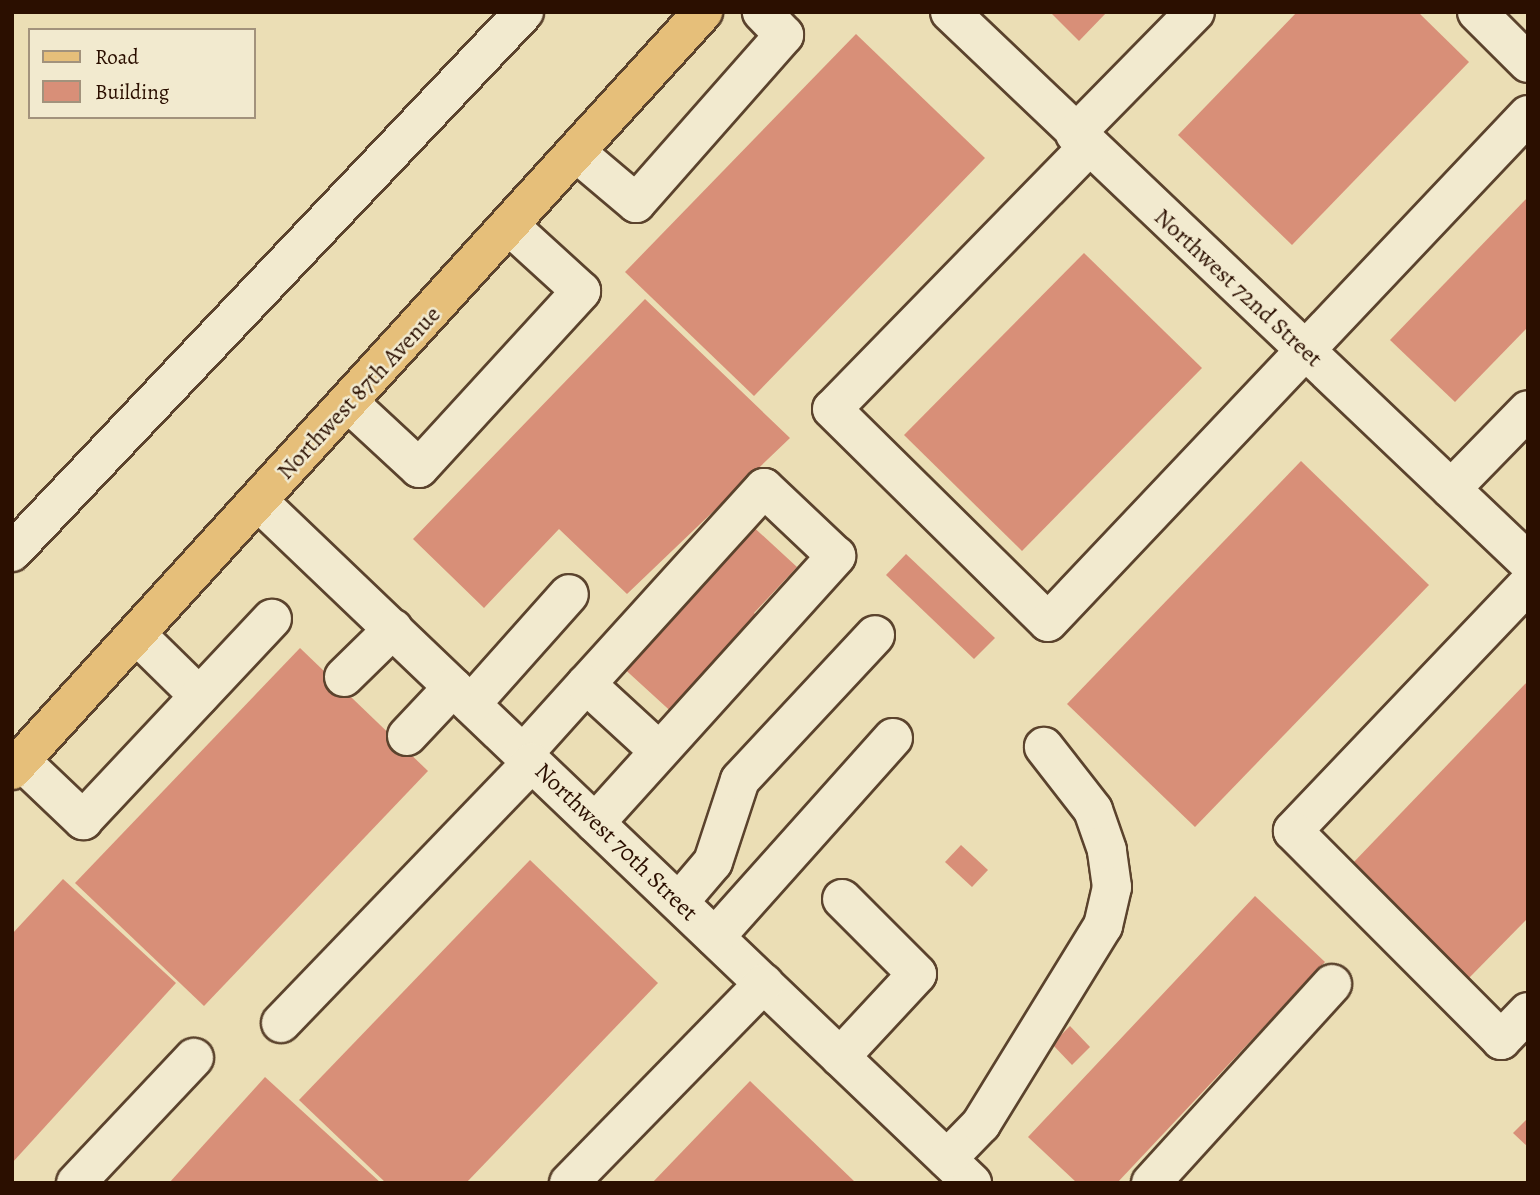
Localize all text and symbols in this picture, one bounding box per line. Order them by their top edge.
legend [28,28,256,119]
text: Road [95,43,139,71]
text: Building [95,78,169,106]
street label: Northwest 72nd Street [1148,203,1328,373]
street label: Northwest 87th Avenue [271,300,447,486]
street label: Northwest 70th Street [529,757,703,927]

